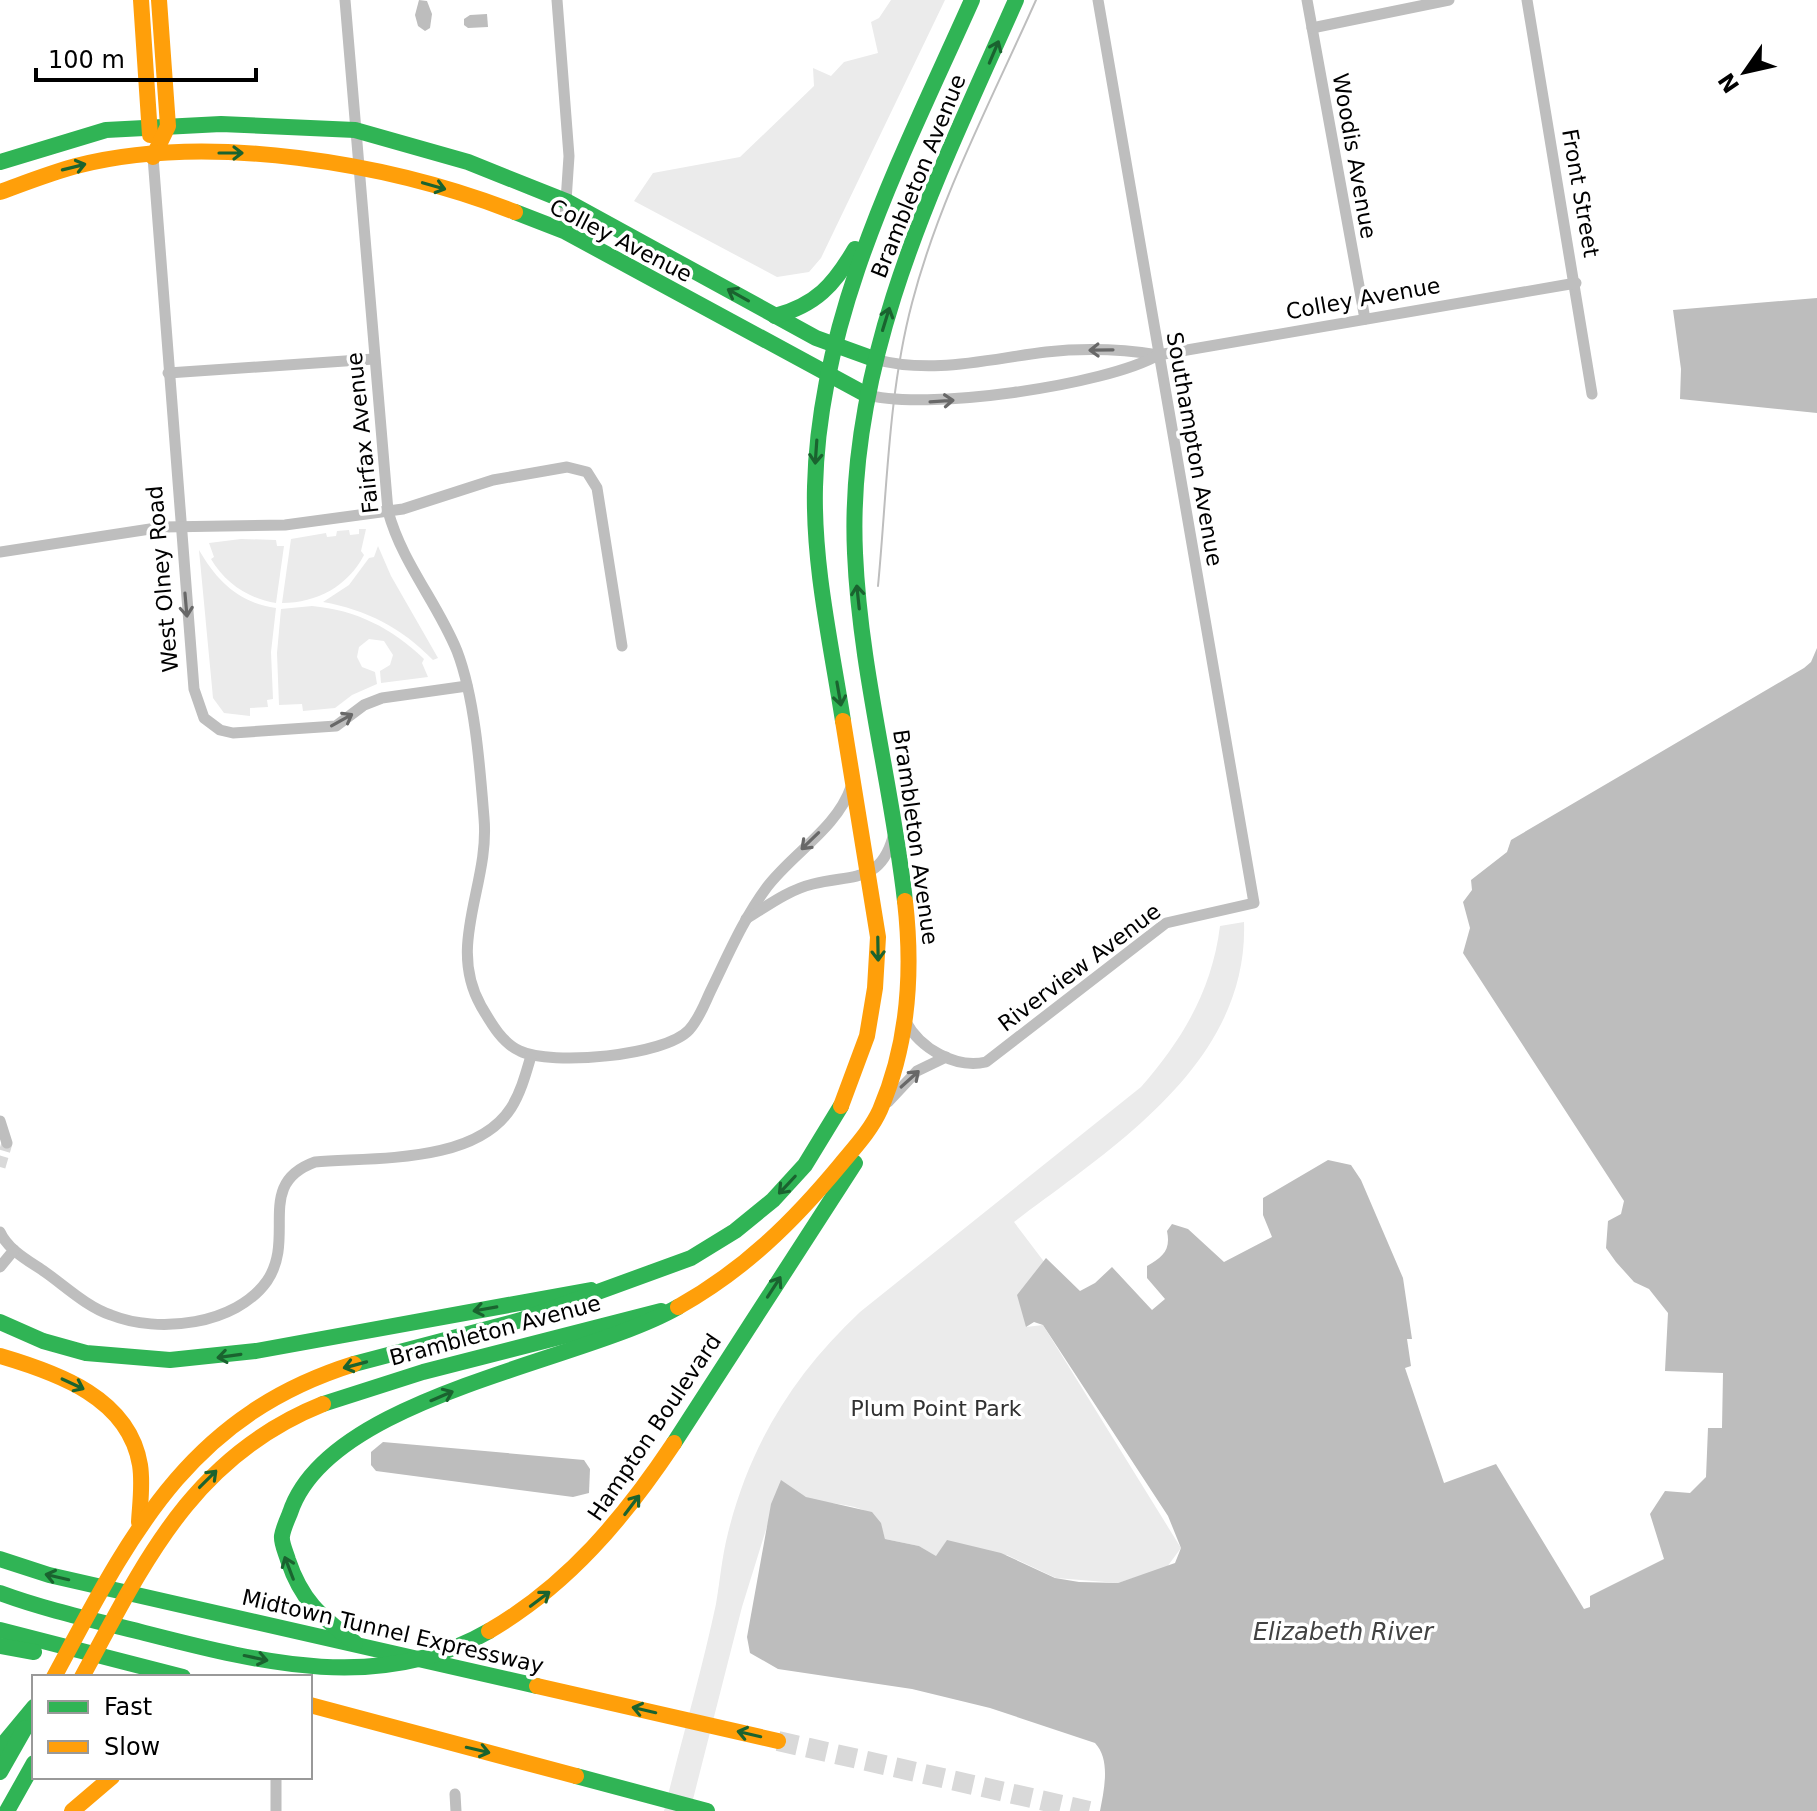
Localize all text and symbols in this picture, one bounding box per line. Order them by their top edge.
scale bar [36,32,256,82]
north arrow [1705,32,1785,112]
one-way arrow [987,40,1002,65]
text: 100 m [48,46,125,74]
text: N [1713,68,1744,98]
street label: Brambleton Avenue [866,71,971,282]
street label: Woodis Avenue [1328,71,1381,241]
street label: Front Street [1557,127,1604,259]
one-way arrow [217,145,244,161]
one-way arrow [60,159,86,174]
one-way arrow [420,179,446,194]
street label: Colley Avenue [545,194,696,287]
street label: Colley Avenue [1284,273,1442,324]
one-way arrow [727,287,750,303]
one-way arrow [880,307,894,332]
street label: Southampton Avenue [1162,330,1227,568]
one-way arrow [1088,342,1115,358]
street label: Fairfax Avenue [342,351,383,515]
one-way arrow [929,393,955,408]
one-way arrow [808,438,823,465]
street label: West Olney Road [142,485,183,673]
one-way arrow [850,584,865,611]
one-way arrow [179,591,194,618]
one-way arrow [833,680,848,706]
one-way arrow [330,712,353,728]
street label: Brambleton Avenue [888,728,943,946]
one-way arrow [801,831,820,850]
street label: Riverview Avenue [993,898,1165,1036]
one-way arrow [870,935,886,962]
one-way arrow [899,1070,919,1088]
one-way arrow [779,1175,797,1195]
one-way arrow [766,1277,783,1299]
street label: Brambleton Avenue [387,1290,603,1371]
one-way arrow [473,1303,498,1318]
street label: Hampton Boulevard [583,1329,726,1525]
one-way arrow [217,1349,243,1364]
one-way arrow [343,1358,369,1373]
one-way arrow [61,1377,85,1392]
one-way arrow [429,1387,453,1402]
park label: Plum Point Park [851,1396,1022,1421]
one-way arrow [198,1469,217,1489]
one-way arrow [624,1495,641,1516]
one-way arrow [281,1556,295,1581]
one-way arrow [45,1569,70,1584]
street label: Midtown Tunnel Expressway [240,1585,546,1678]
one-way arrow [529,1591,550,1608]
water label: Elizabeth River [1253,1618,1435,1646]
one-way arrow [243,1651,268,1666]
legend [32,1675,312,1779]
text: Fast [104,1693,152,1721]
one-way arrow [632,1702,658,1717]
one-way arrow [737,1726,762,1741]
text: Slow [104,1733,160,1761]
one-way arrow [464,1743,490,1758]

